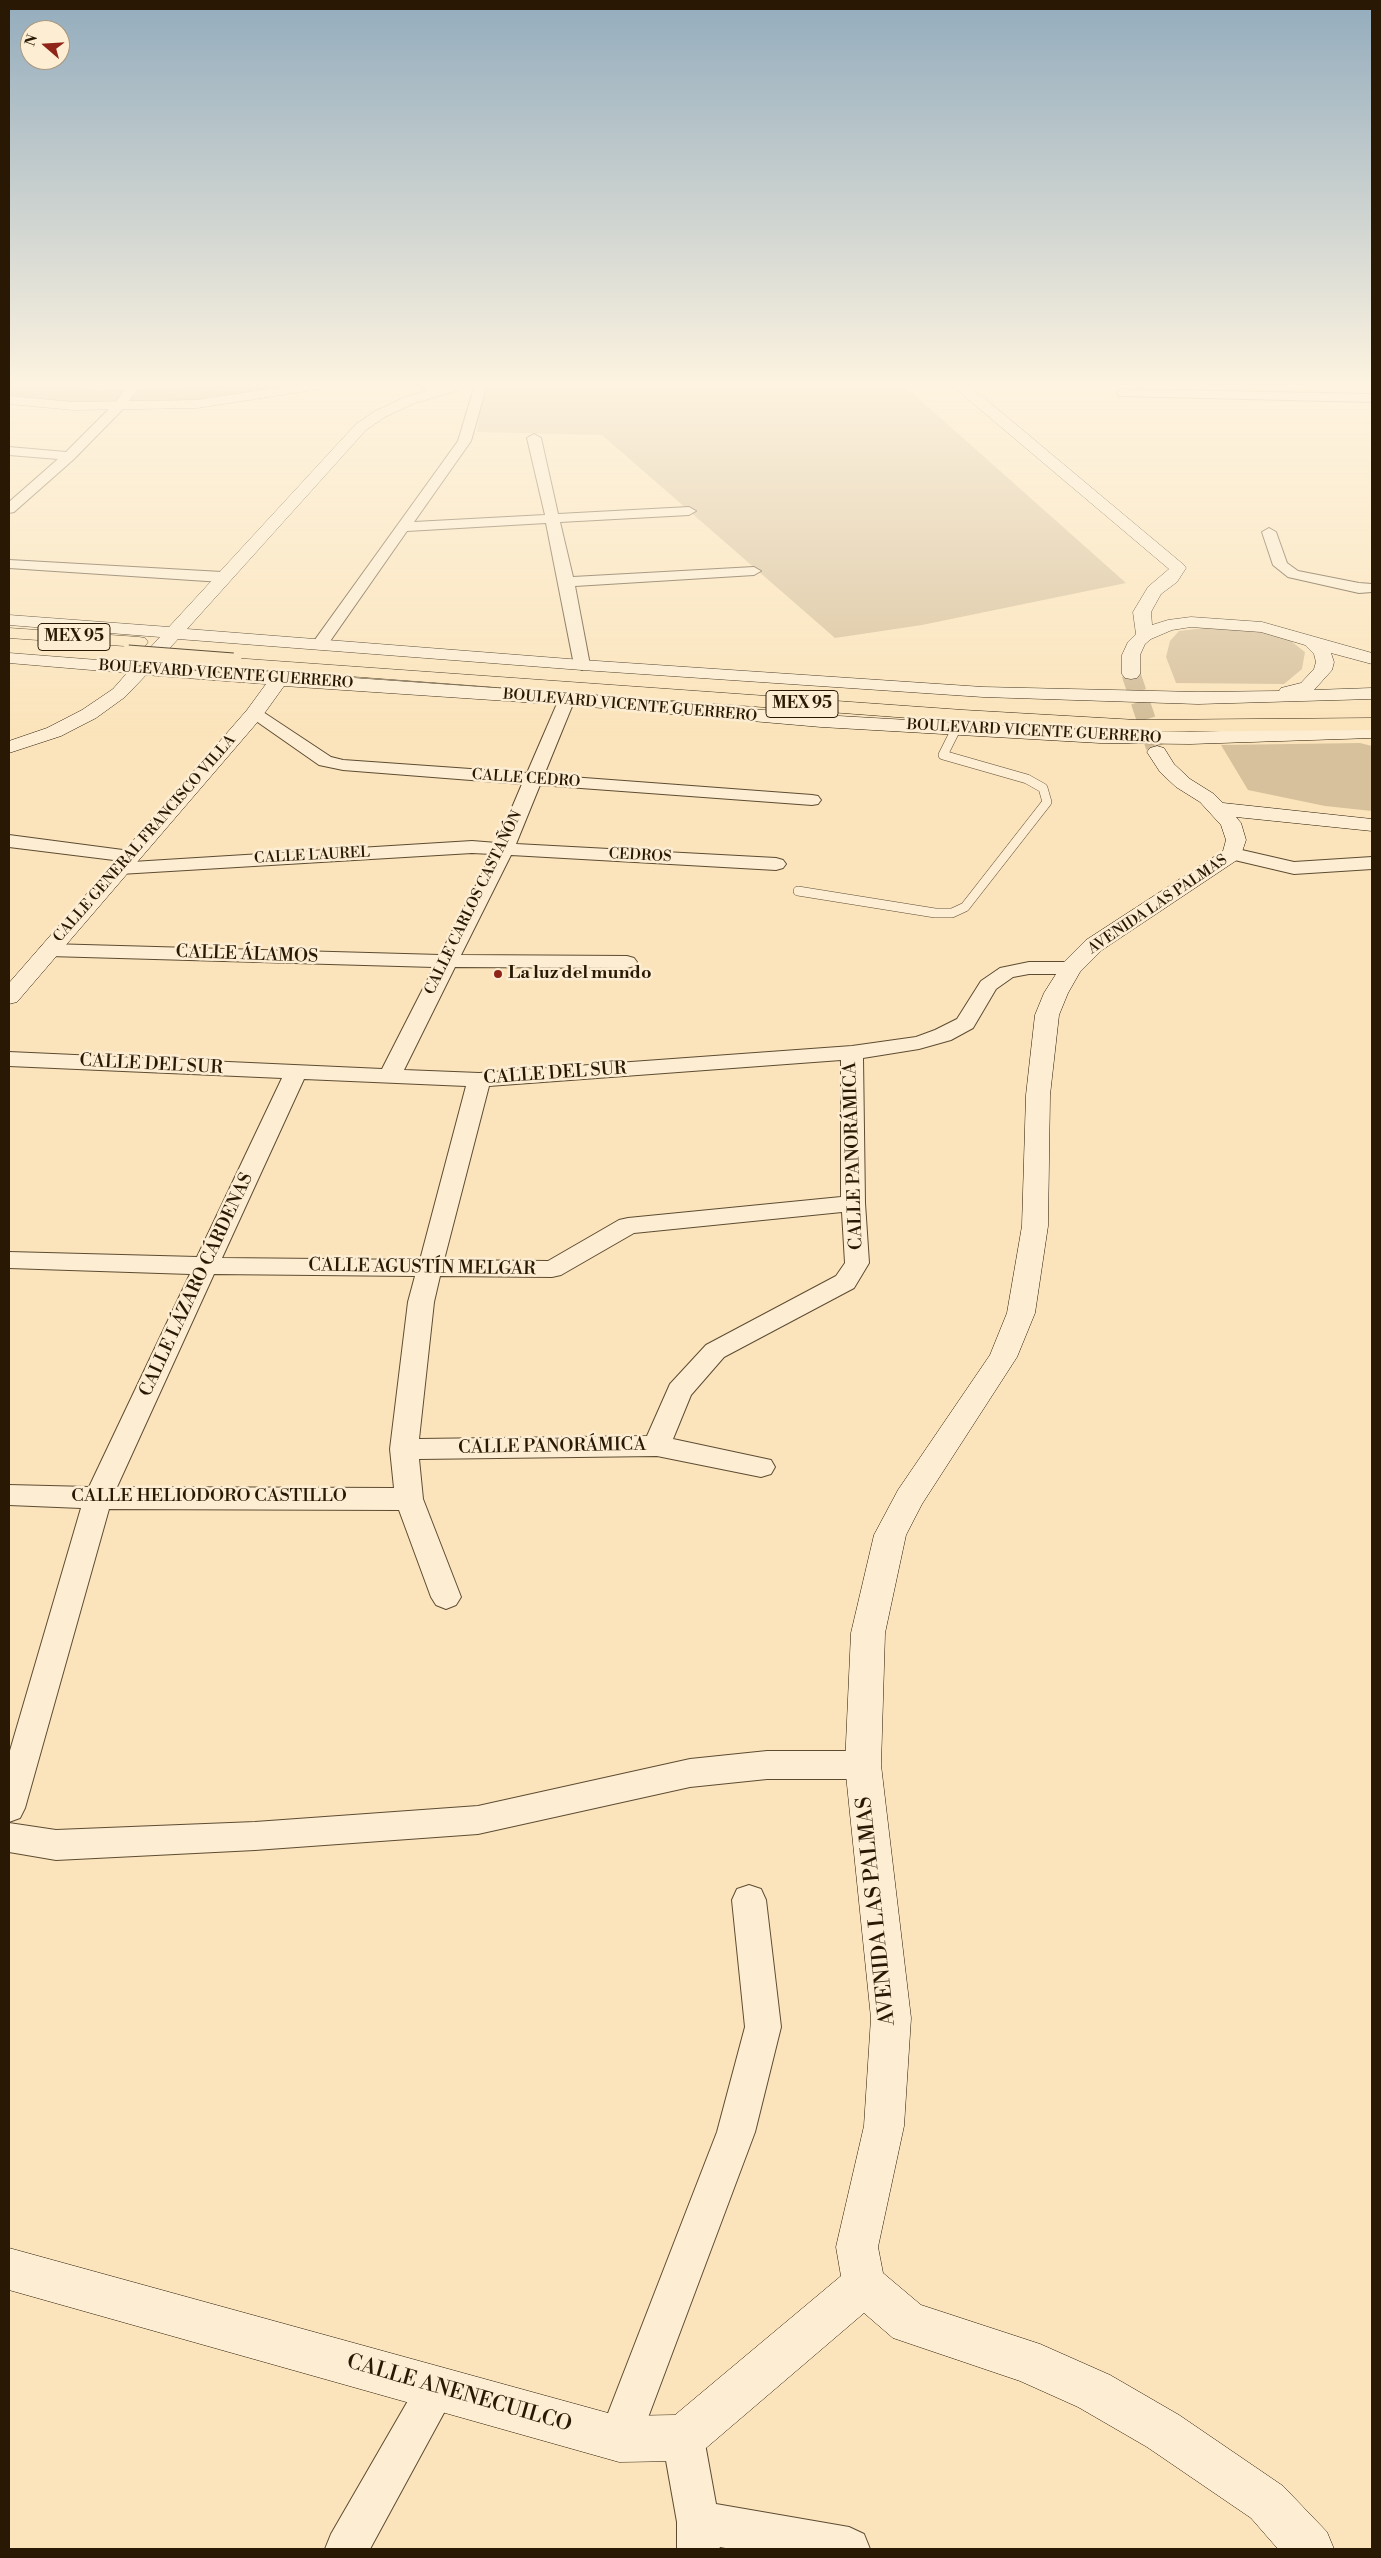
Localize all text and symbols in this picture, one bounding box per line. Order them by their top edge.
north arrow [20,20,70,70]
text: N [21,32,42,49]
road number: MEX 95 [38,624,110,650]
street label: BOULEVARD VICENTE GUERRERO [98,657,354,693]
street label: BOULEVARD VICENTE GUERRERO [502,686,758,726]
road number: MEX 95 [766,691,838,718]
street label: BOULEVARD VICENTE GUERRERO [906,716,1162,748]
street label: CALLE GENERAL FRANCISCO VILLA [50,732,240,946]
street label: CALLE CEDRO [471,766,581,792]
street label: CALLE CARLOS CASTAÑÓN [422,808,526,998]
street label: CALLE LAUREL [254,844,370,868]
street label: CEDROS [608,845,672,867]
street label: AVENIDA LAS PALMAS [1085,852,1231,958]
street label: CALLE ÁLAMOS [175,942,319,968]
place label: La luz del mundo [508,963,652,985]
marker: La luz del mundo [492,968,504,980]
street label: CALLE DEL SUR [79,1050,223,1080]
street label: CALLE DEL SUR [483,1058,627,1090]
street label: CALLE PANORÁMICA [840,1062,868,1250]
street label: CALLE LÁZARO CÁRDENAS [136,1170,258,1400]
street label: CALLE AGUSTÍN MELGAR [308,1255,536,1281]
street label: CALLE PANORÁMICA [458,1435,646,1459]
street label: CALLE HELIODORO CASTILLO [71,1486,347,1508]
street label: AVENIDA LAS PALMAS [852,1795,902,2027]
street label: CALLE ANENECUILCO [344,2350,574,2438]

